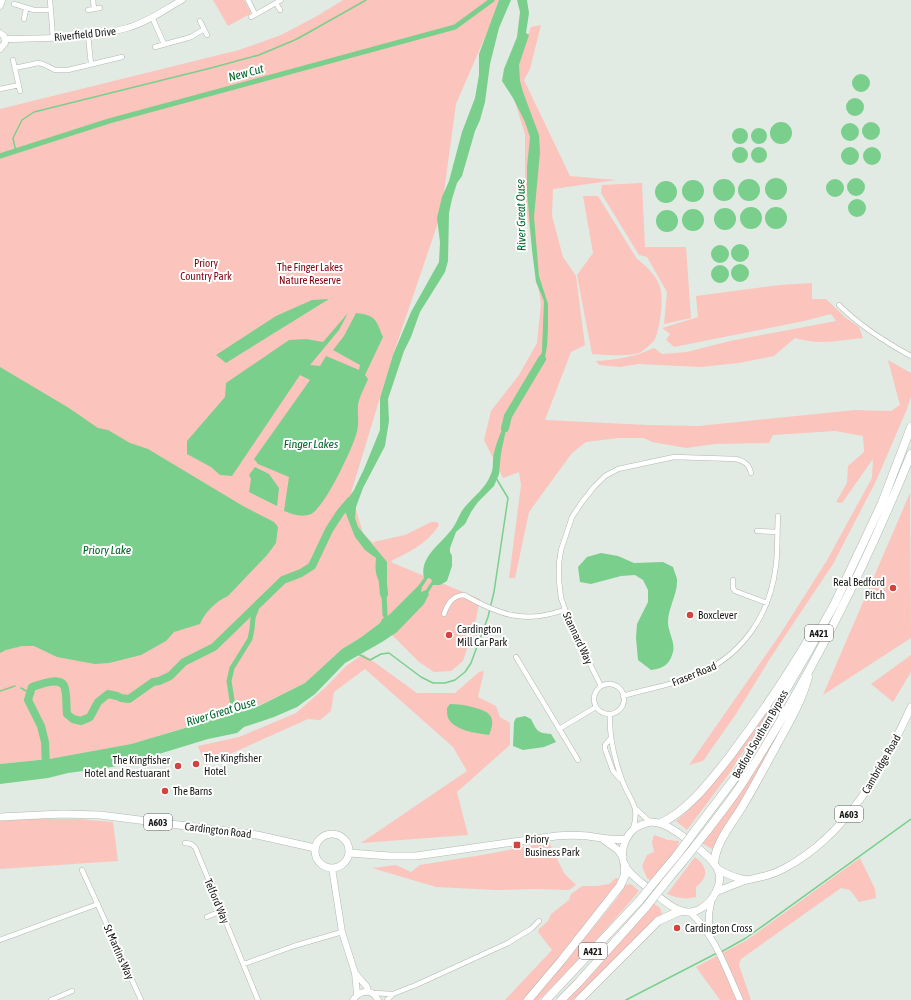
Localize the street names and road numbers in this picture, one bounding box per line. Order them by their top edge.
street label: Riverfield Drive [54,25,116,43]
street label: Stannard Way [561,610,595,666]
road number: A421 [805,625,833,641]
street label: Fraser Road [670,660,718,688]
street label: Bedford Southern Bypass [730,688,790,780]
street label: Cambridge Road [859,732,903,796]
road number: A603 [835,806,863,822]
road number: A603 [144,814,172,830]
street label: Cardington Road [184,820,252,840]
street label: Telford Way [202,877,232,926]
street label: St Martins Way [102,923,137,982]
road number: A421 [579,943,607,959]

